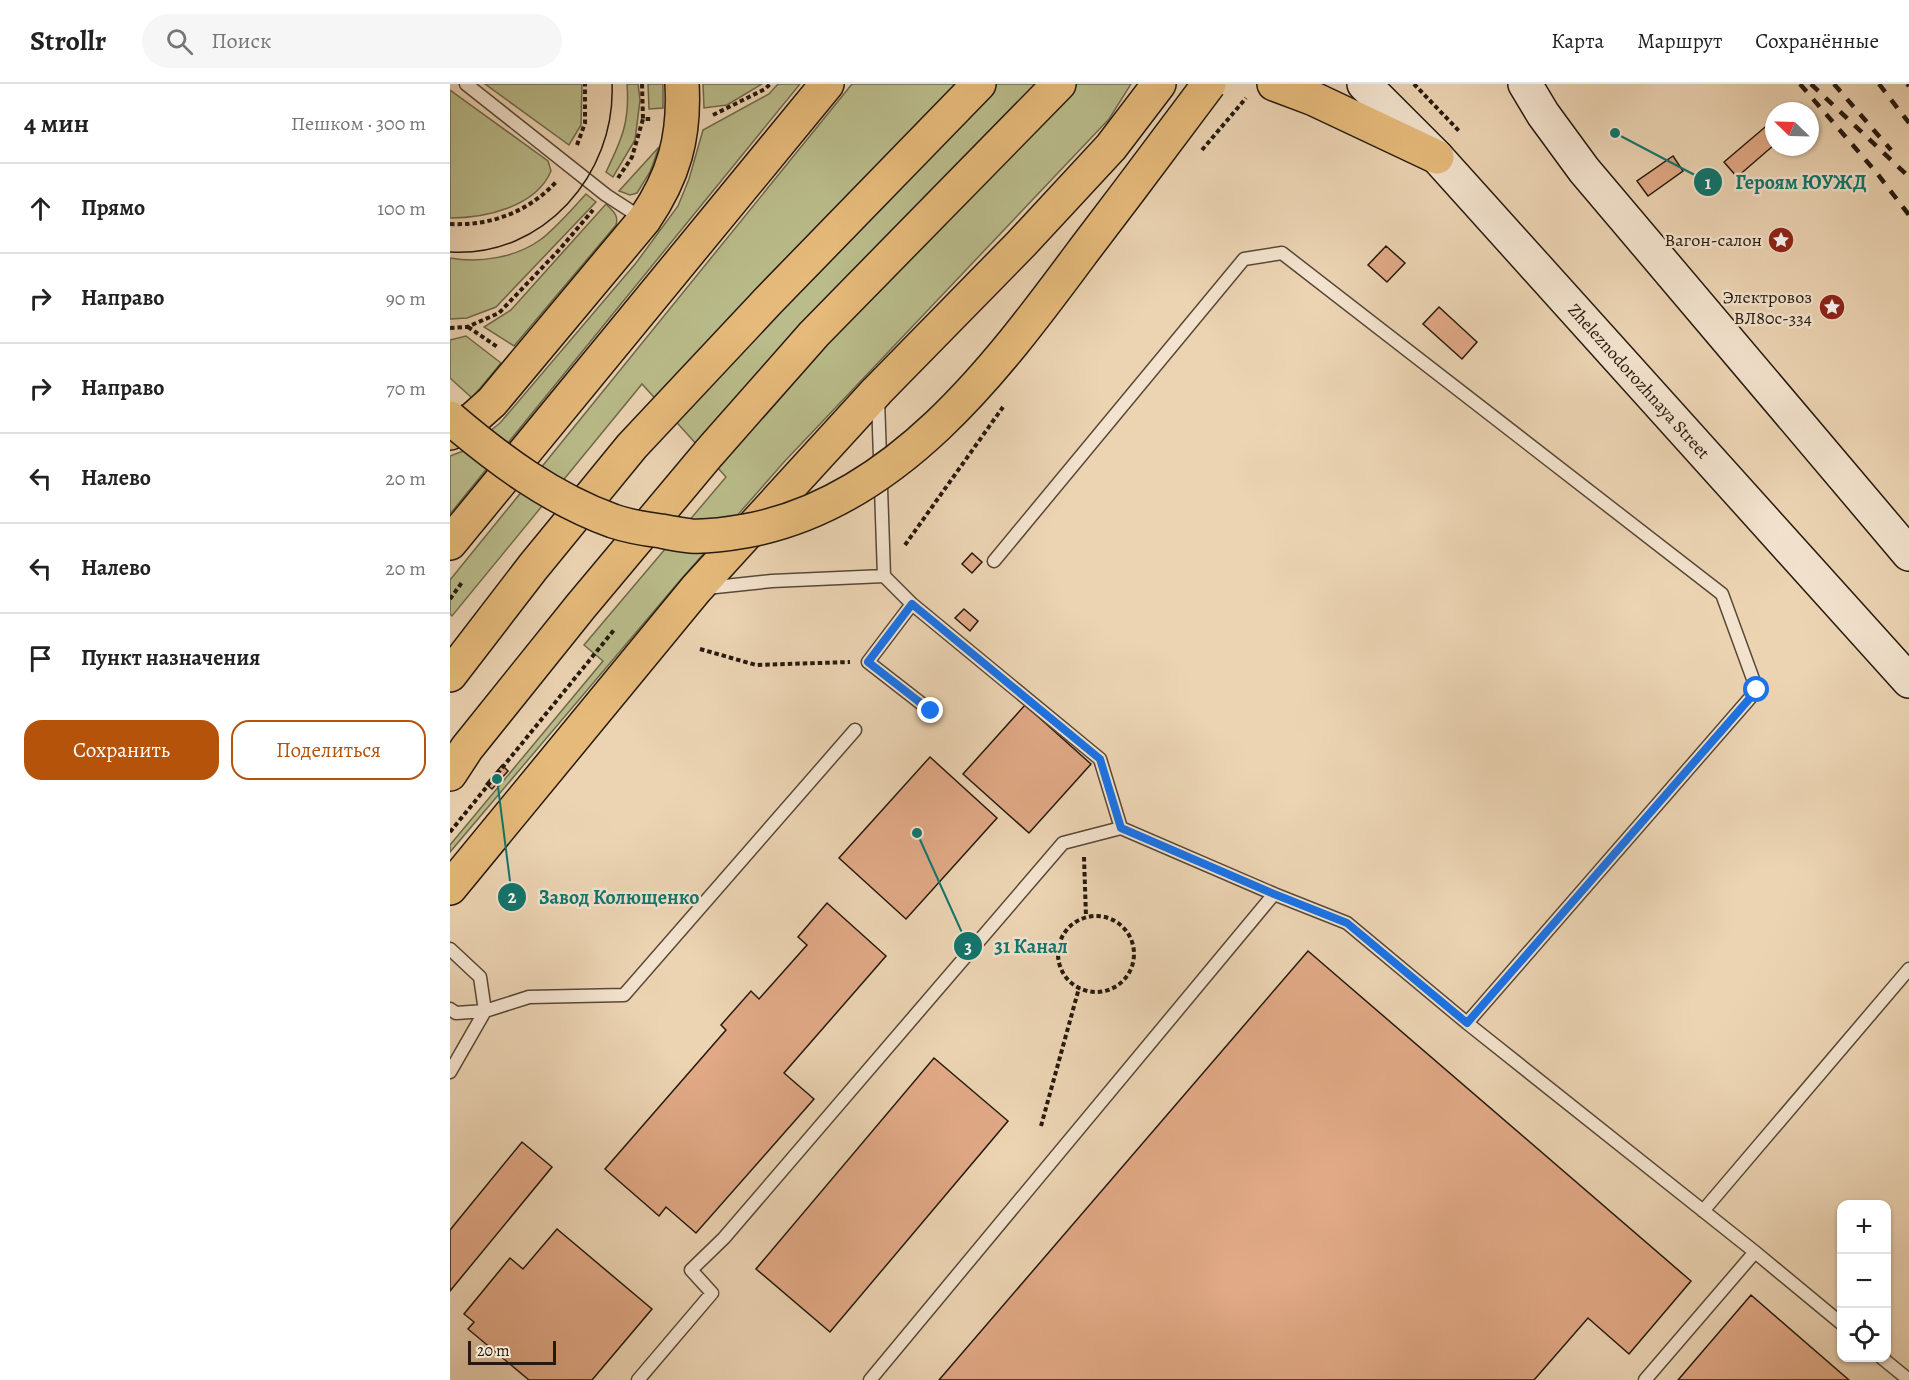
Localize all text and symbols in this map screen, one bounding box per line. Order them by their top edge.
search box [142,14,562,68]
text: Strollr [30,22,106,60]
icon: search [163,25,196,58]
text: Поиск [211,26,271,56]
text: Карта [1551,27,1604,55]
text: Маршрут [1637,27,1722,55]
text: Сохранённые [1755,27,1879,55]
north arrow [1765,102,1819,156]
text: 4 мин [24,106,89,141]
text: Пешком · 300 m [291,110,426,137]
callout: Героям ЮУЖД [1693,163,1879,201]
text: Героям ЮУЖД [1735,169,1867,196]
text: 1 [1705,171,1712,195]
icon: ahead [24,192,57,225]
text: Прямо [81,193,145,223]
text: 100 m [377,195,426,222]
place icon: Вагон-салон [1766,225,1796,255]
place label: Вагон-салон [1665,228,1762,252]
icon: right [24,282,57,315]
text: Направо [81,283,164,313]
text: 90 m [386,285,426,312]
place label: Электровоз ВЛ80с-334 [1722,285,1812,330]
place icon: Электровоз ВЛ80с-334 [1817,292,1847,322]
street label: Zheleznodorozhnaya Street [1563,298,1715,464]
icon: right [24,372,57,405]
text: Направо [81,373,164,403]
text: 70 m [386,375,426,402]
icon: left [24,462,57,495]
text: Налево [81,463,151,493]
text: 20 m [385,465,426,492]
icon: left [24,552,57,585]
text: Налево [81,553,151,583]
text: 20 m [385,555,426,582]
icon: arrive [24,642,57,675]
text: Пункт назначения [81,643,260,673]
route start [1743,676,1769,702]
route end [917,697,943,723]
button: Сохранить [24,720,219,780]
button: Поделиться [231,720,426,780]
callout: Завод Колющенко [497,878,712,916]
text: Завод Колющенко [539,884,699,911]
text: 2 [508,885,517,909]
callout: 31 Канал [953,927,1080,965]
text: 31 Канал [994,933,1068,960]
text: 3 [964,935,972,959]
map controls [1837,1200,1891,1362]
button: + [1837,1200,1891,1254]
button: − [1837,1254,1891,1308]
button: locate [1837,1308,1891,1362]
scale bar [468,1338,556,1366]
text: 20 m [477,1340,510,1362]

